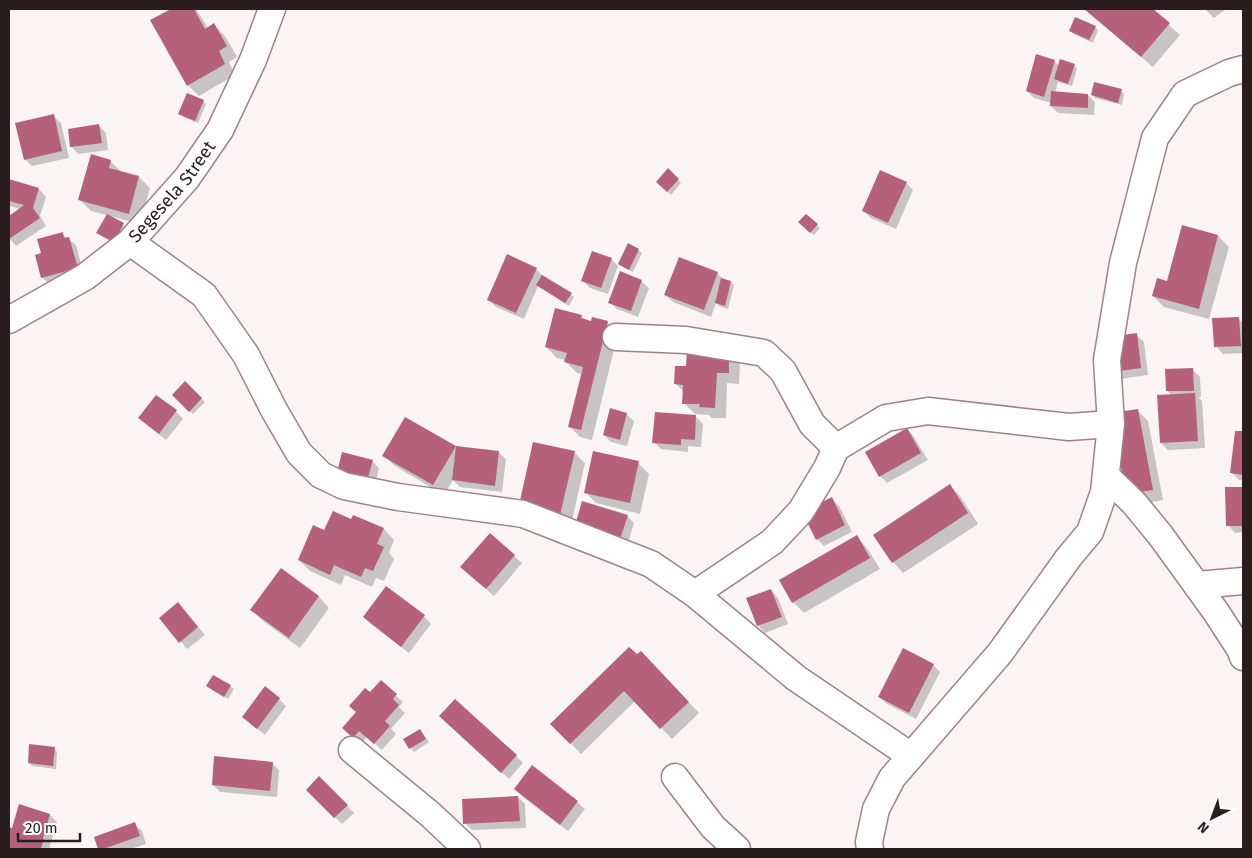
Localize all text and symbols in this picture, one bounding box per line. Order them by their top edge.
street label: Segesela Street [124,136,221,247]
north arrow [1187,793,1237,843]
scale bar [18,810,80,842]
text: N [1194,818,1213,837]
text: 20 m [25,819,58,837]

